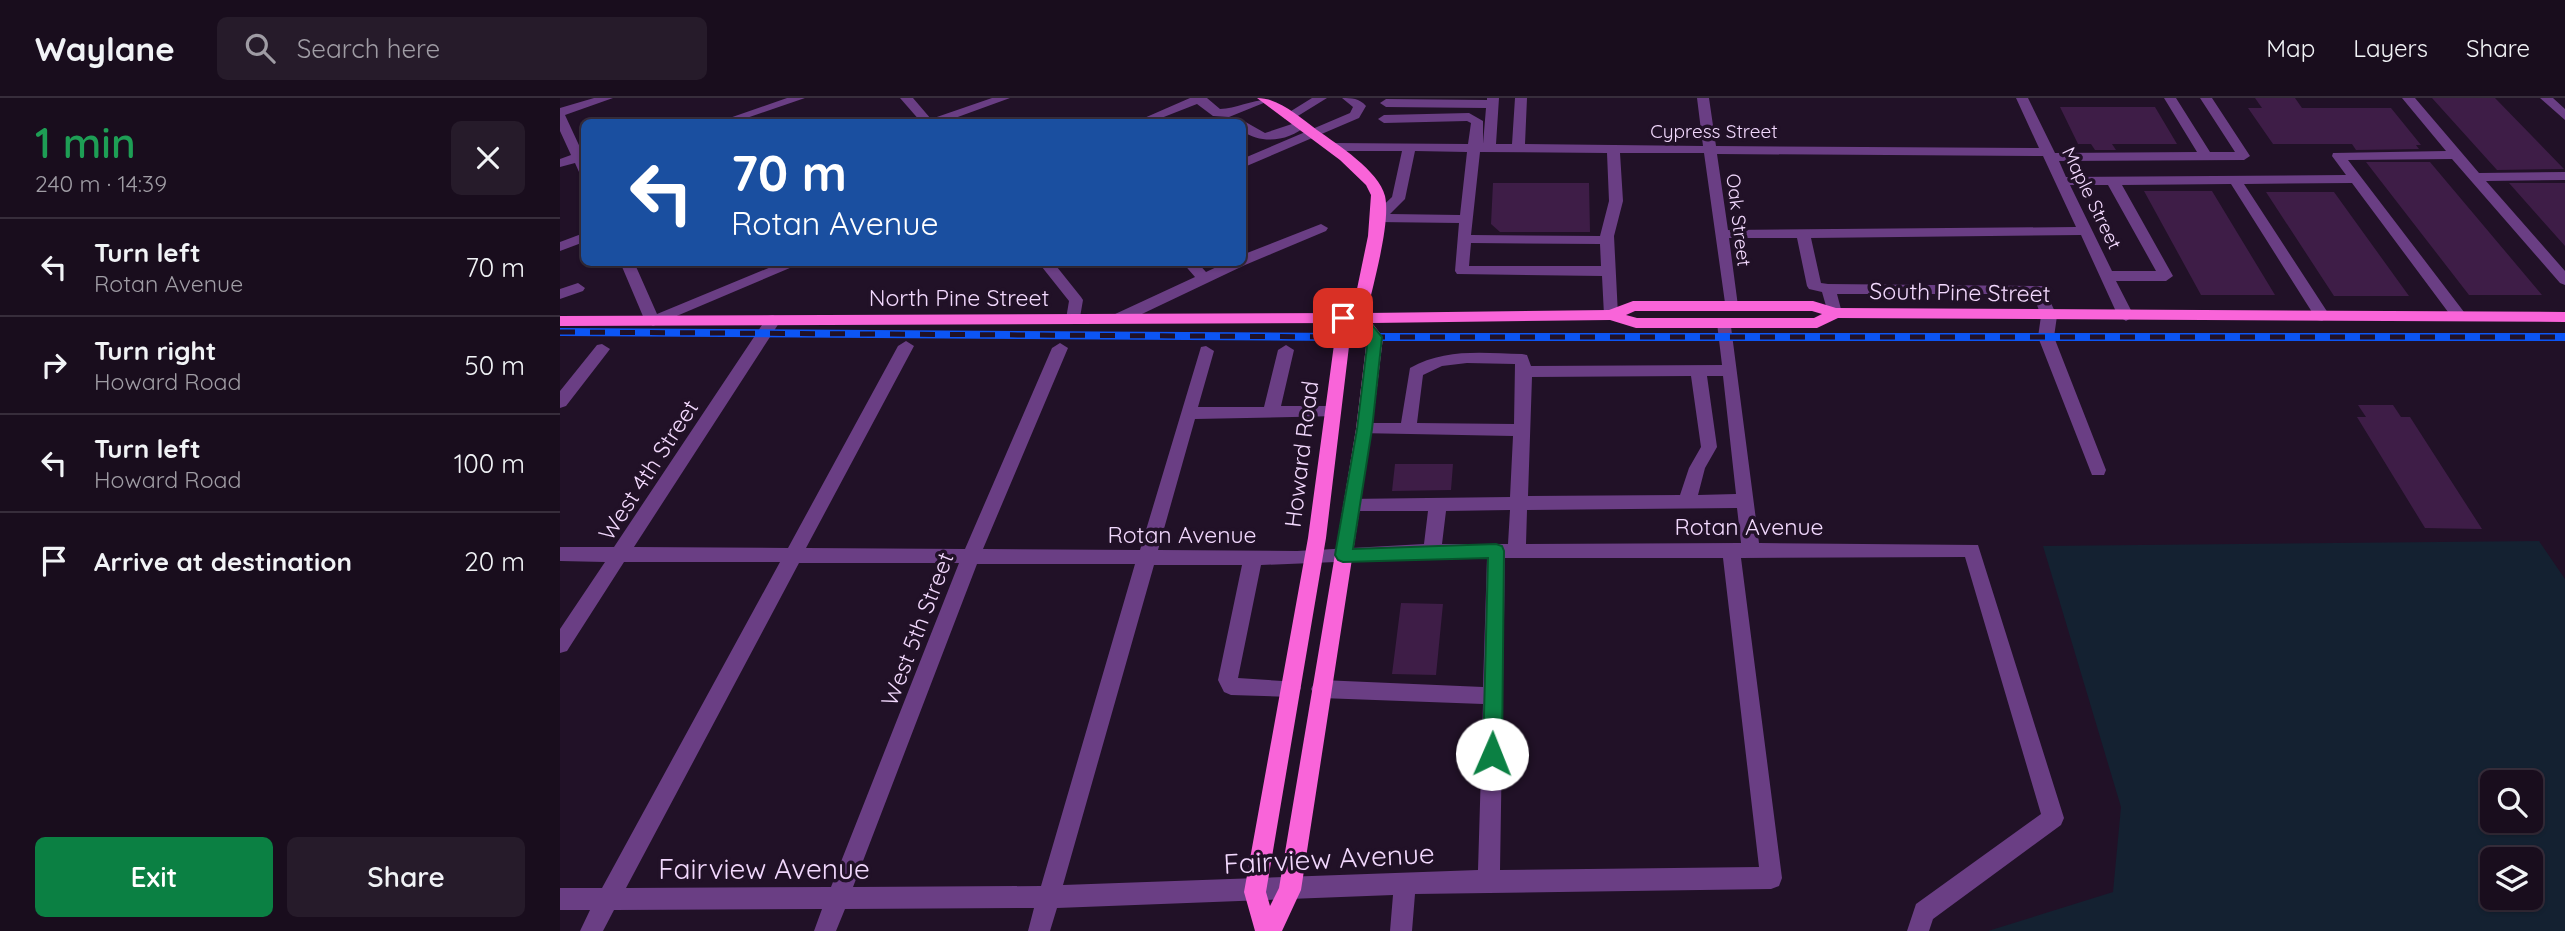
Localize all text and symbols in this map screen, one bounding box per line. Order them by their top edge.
search box [217,17,707,80]
text: Waylane [35,28,175,69]
icon: search [241,29,279,67]
text: Search here [297,32,440,65]
text: Map [2266,33,2315,63]
text: Layers [2353,33,2428,63]
text: Share [2466,33,2530,63]
text: 1 min [35,116,136,169]
street label: Cypress Street [1650,119,1778,143]
button: close [451,121,525,195]
text: 70 m [731,142,847,203]
street label: Maple Street [2057,143,2127,253]
icon: left [616,147,707,238]
text: 240 m · 14:39 [35,169,167,198]
street label: Oak Street [1721,172,1757,268]
text: Rotan Avenue [731,203,939,243]
text: Turn left [94,236,201,269]
icon: left [35,248,73,286]
text: 70 m [465,251,525,284]
text: Rotan Avenue [94,269,243,298]
street label: South Pine Street [1869,276,2051,308]
street label: North Pine Street [869,283,1050,312]
pin [1313,288,1373,348]
icon: arrive [1324,299,1362,337]
text: Turn right [94,334,216,367]
icon: right [35,346,73,384]
text: 50 m [465,349,525,382]
text: Howard Road [94,367,241,396]
street label: Howard Road [1278,379,1324,529]
street label: West 4th Street [592,394,704,546]
text: Turn left [94,432,201,465]
icon: left [35,444,73,482]
text: 100 m [454,447,525,480]
text: Howard Road [94,465,241,494]
street label: Rotan Avenue [1674,512,1824,541]
street label: Rotan Avenue [1107,520,1257,549]
icon: arrive [35,542,73,580]
text: Arrive at destination [94,545,352,578]
text: 20 m [464,545,525,578]
street label: West 5th Street [874,548,960,710]
position arrow [1455,717,1529,791]
map controls [2480,770,2543,910]
button: search [2480,770,2543,833]
street label: Fairview Avenue [1222,835,1436,881]
button: Exit [35,837,273,917]
button: Share [287,837,525,917]
button: layers [2480,847,2543,910]
street label: Fairview Avenue [658,851,870,886]

